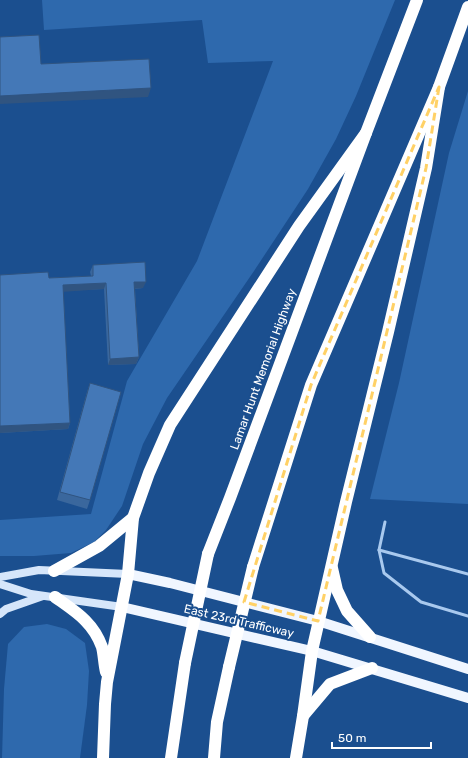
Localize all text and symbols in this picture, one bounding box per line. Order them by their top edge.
street label: Lamar Hunt Memorial Highway [227,286,299,452]
street label: East 23rd Trafficway [183,602,296,641]
scale bar [332,724,431,750]
text: 50 m [338,731,366,745]

